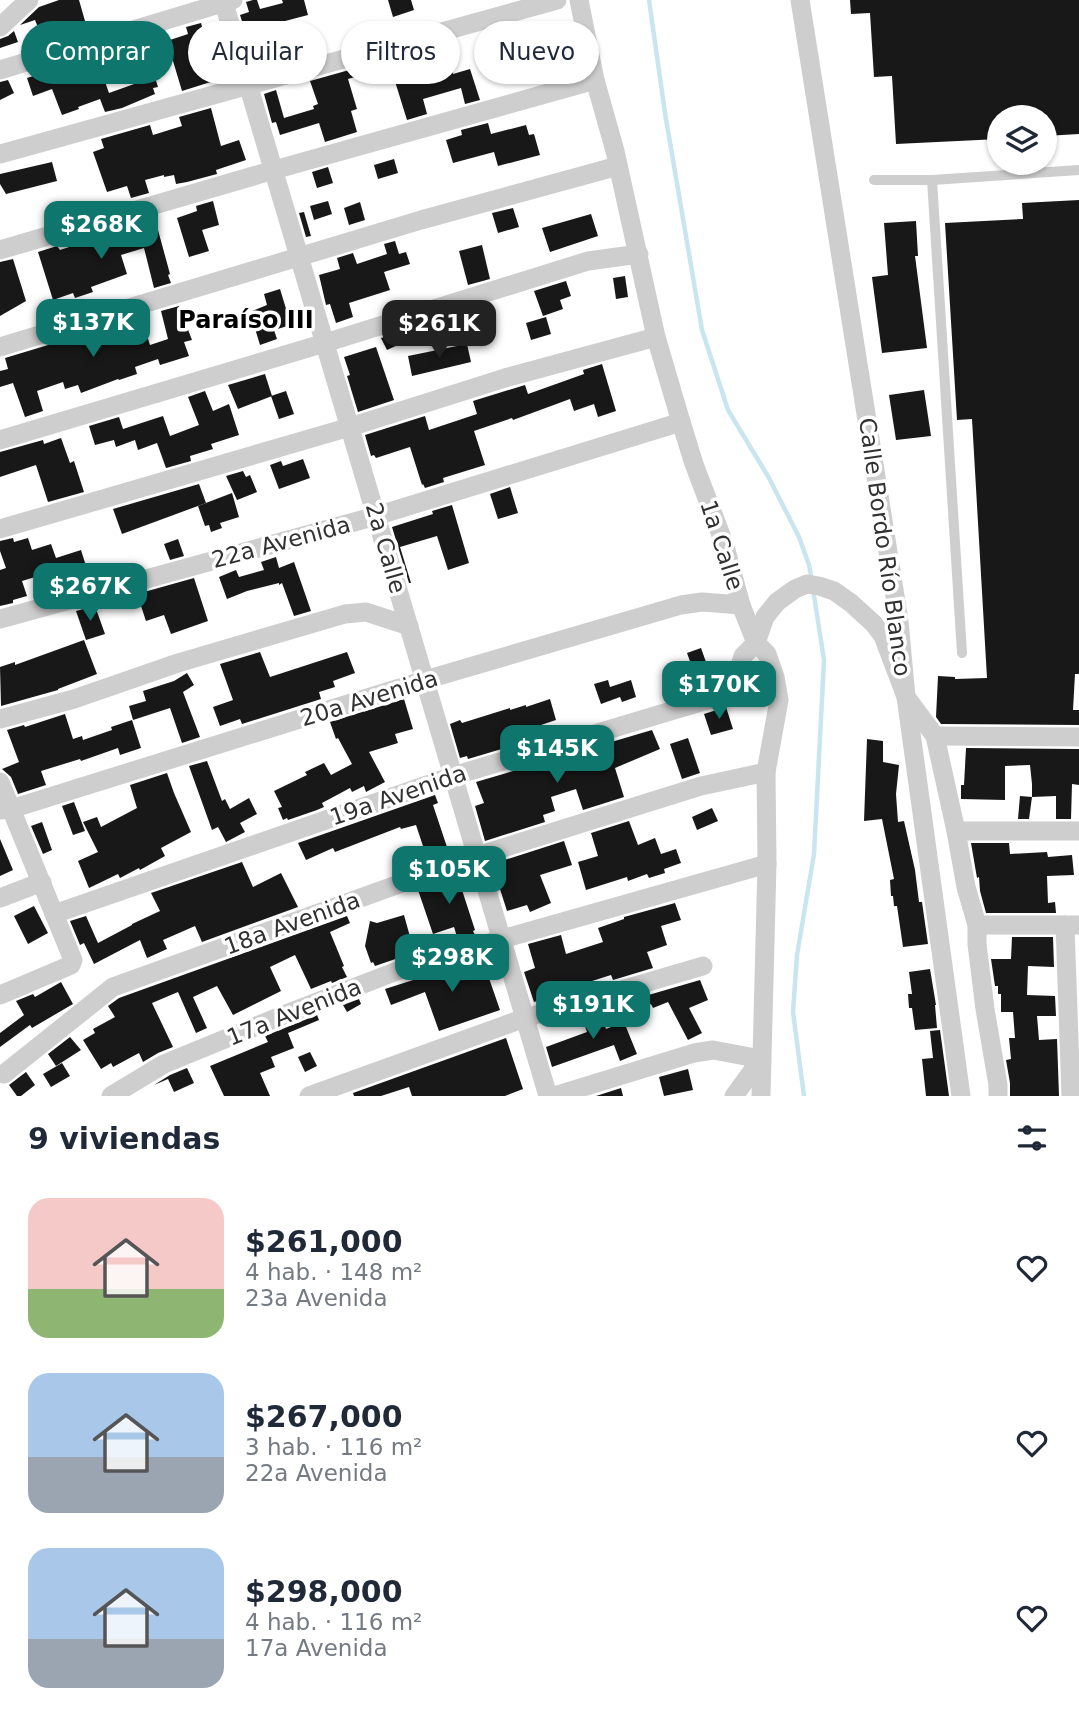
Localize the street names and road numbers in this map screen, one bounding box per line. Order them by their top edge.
street label: Calle Bordo Río Blanco [854,416,916,678]
street label: 1a Calle [695,497,749,593]
street label: 2a Calle [361,500,411,596]
street label: 22a Avenida [209,511,353,573]
street label: 20a Avenida [297,665,441,731]
street label: 19a Avenida [326,760,470,830]
street label: 18a Avenida [221,886,363,960]
street label: 17a Avenida [223,973,365,1051]

